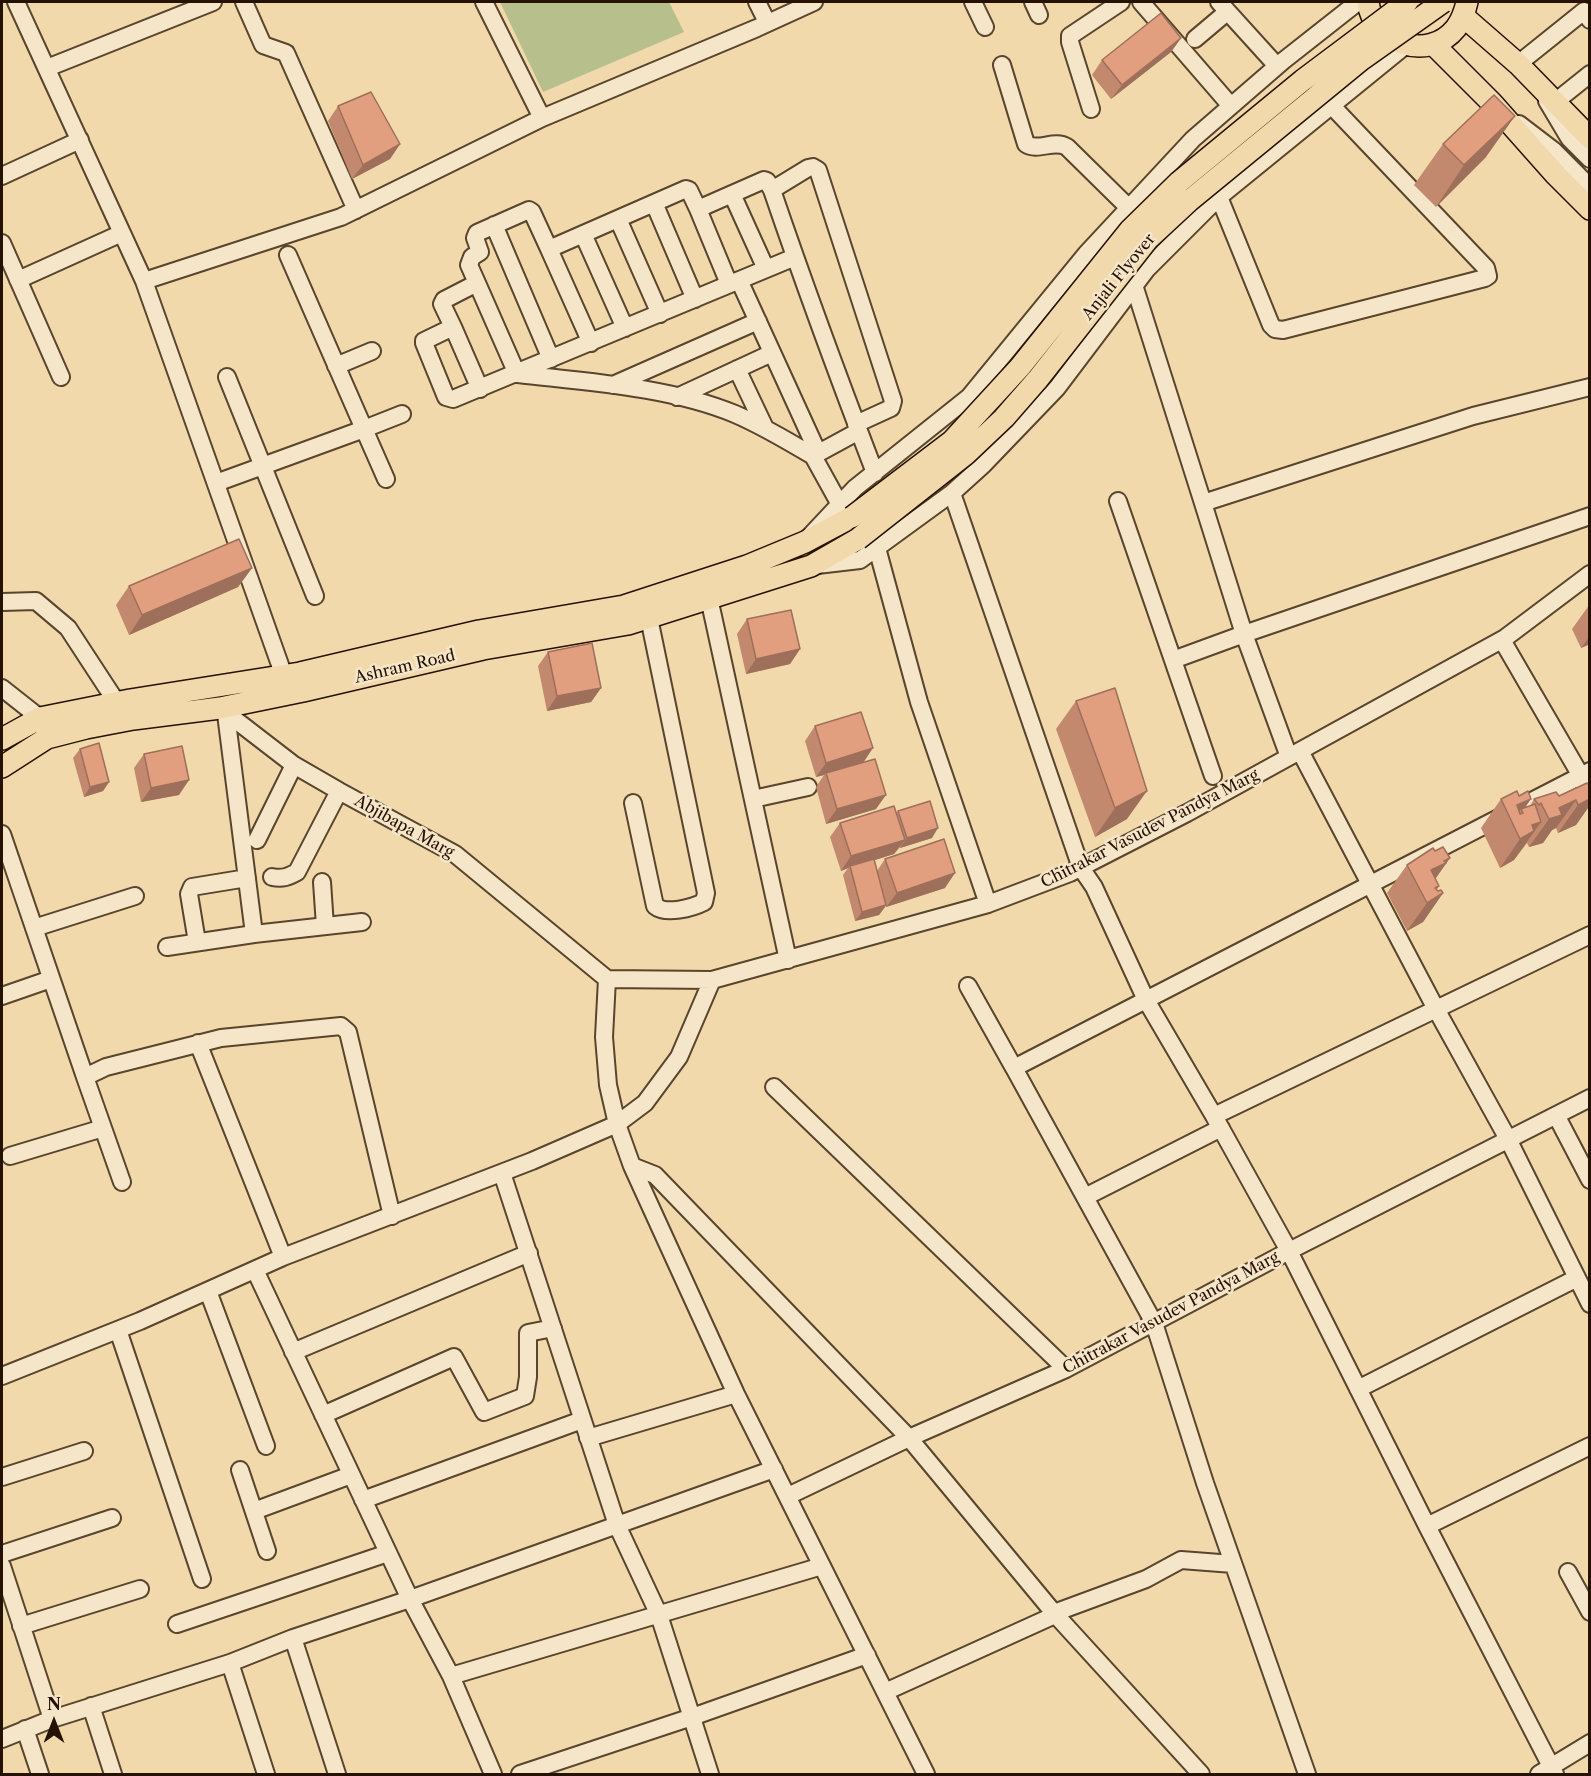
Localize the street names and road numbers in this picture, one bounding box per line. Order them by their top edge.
street label: Anjali Flyover [1078,230,1160,324]
street label: Ashram Road [353,646,457,688]
street label: Chitrakar Vasudev Pandya Marg [1038,765,1262,893]
street label: Abjibapa Marg [351,792,457,862]
street label: Chitrakar Vasudev Pandya Marg [1060,1248,1282,1378]

